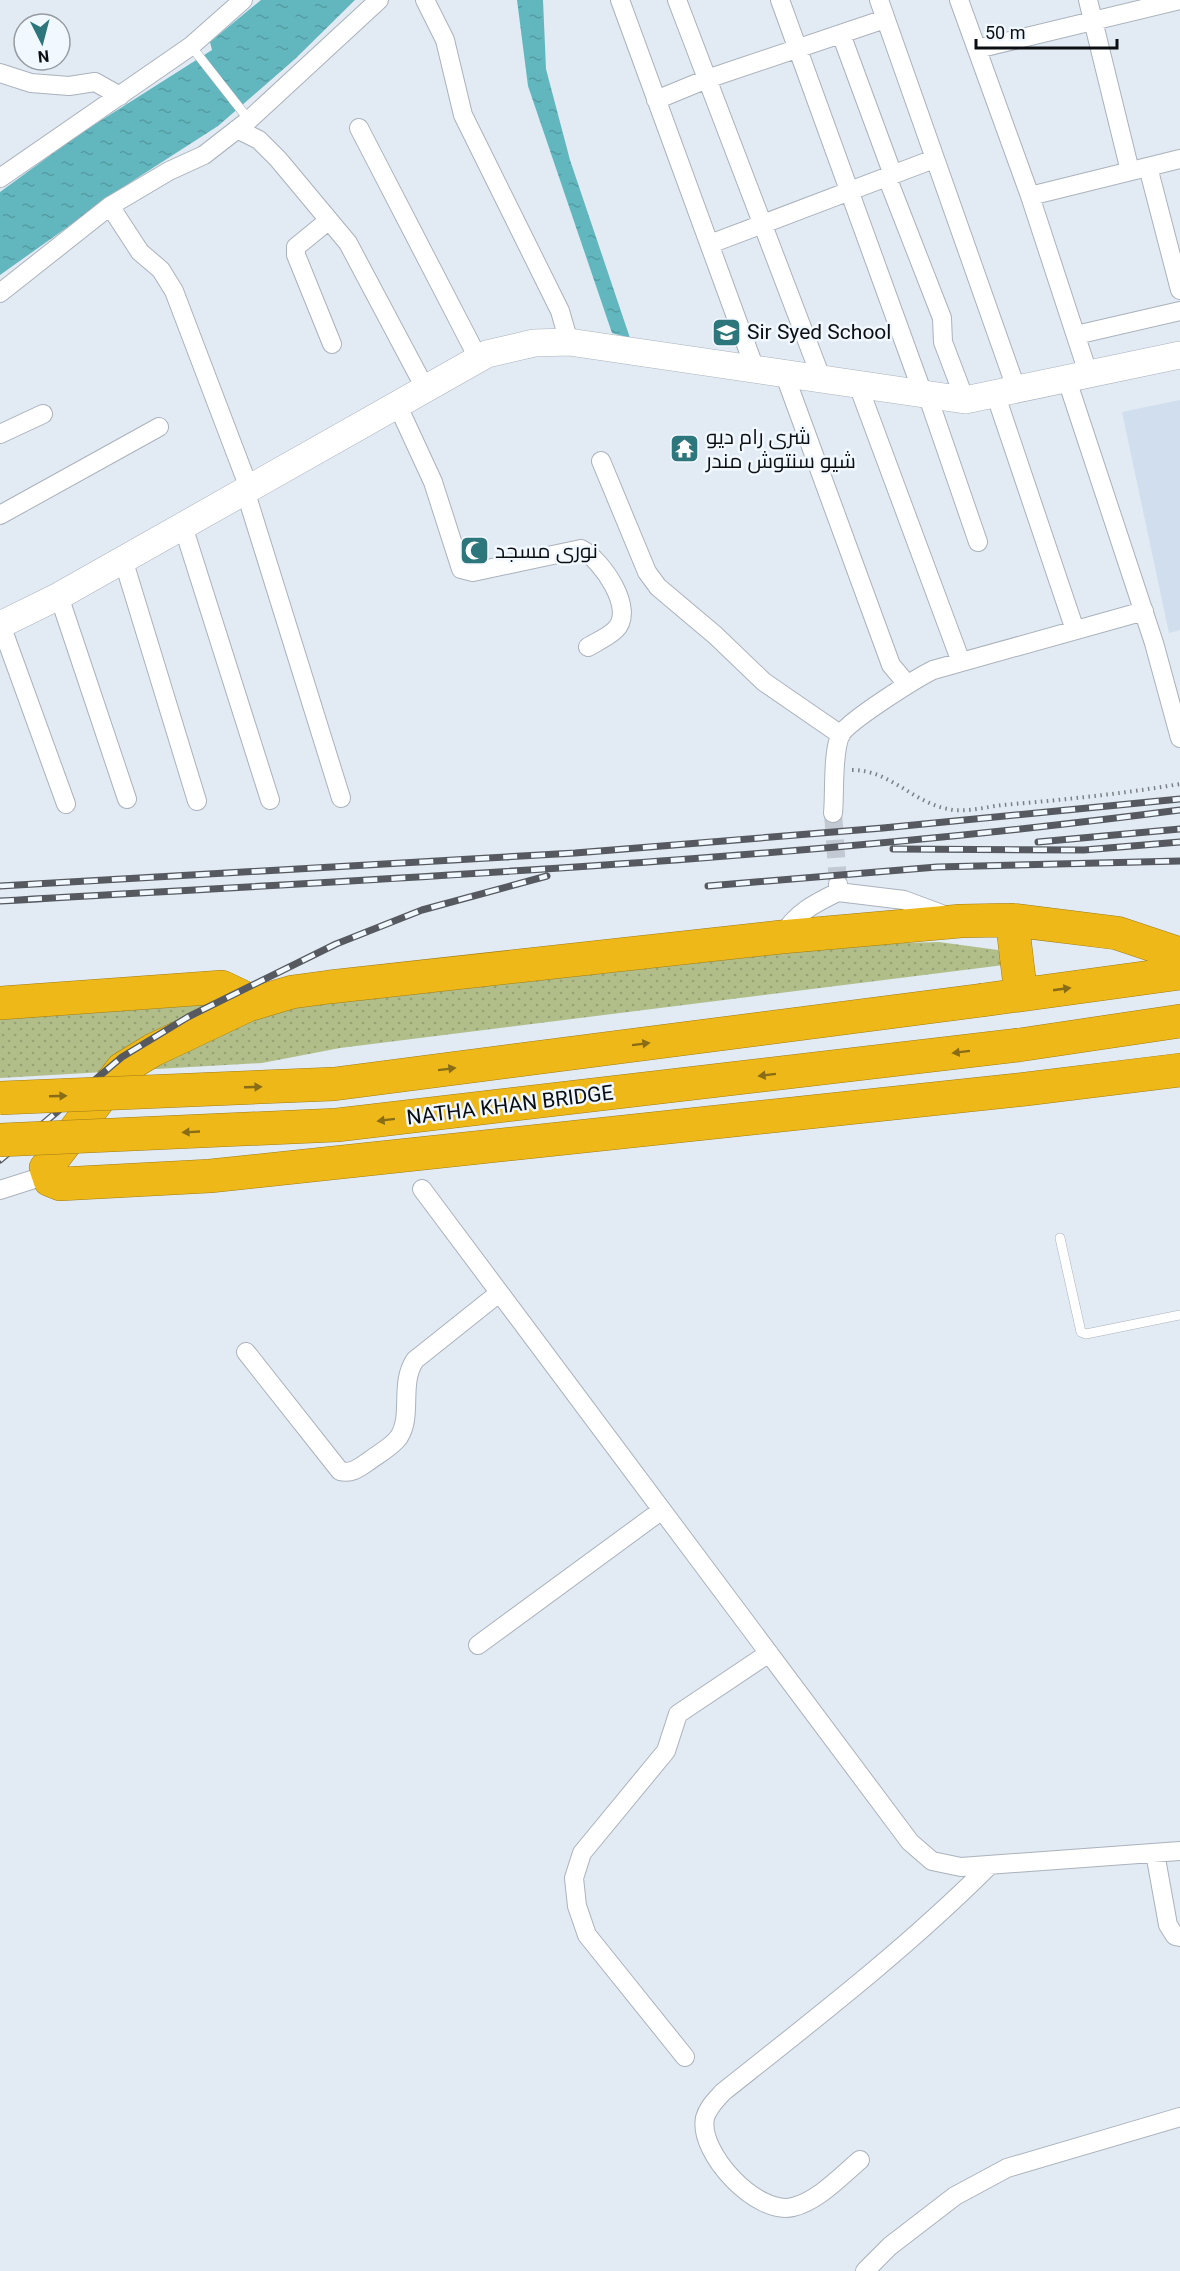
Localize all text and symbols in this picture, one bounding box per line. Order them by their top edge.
north arrow [12,12,72,72]
scale bar [976,12,1117,50]
text: 50 m [985,22,1025,43]
text: N [37,46,50,66]
school or university icon: Sir Syed School [710,316,742,348]
place label: Sir Syed School [747,320,891,344]
place label: شری رام دیو شیو سنتوش مندر [705,425,856,474]
temple icon: شری رام دیو شیو سنتوش مندر [669,433,701,465]
mosque icon: نوری مسجد [458,535,490,567]
place label: نوری مسجد [495,539,598,564]
one-way arrow [1053,984,1072,994]
one-way arrow [631,1040,650,1049]
one-way arrow [951,1047,970,1057]
one-way arrow [438,1065,457,1074]
one-way arrow [757,1070,776,1080]
street label: NATHA KHAN BRIDGE [405,1080,615,1130]
one-way arrow [244,1083,263,1092]
one-way arrow [49,1091,68,1100]
one-way arrow [376,1115,395,1124]
one-way arrow [182,1127,201,1136]

